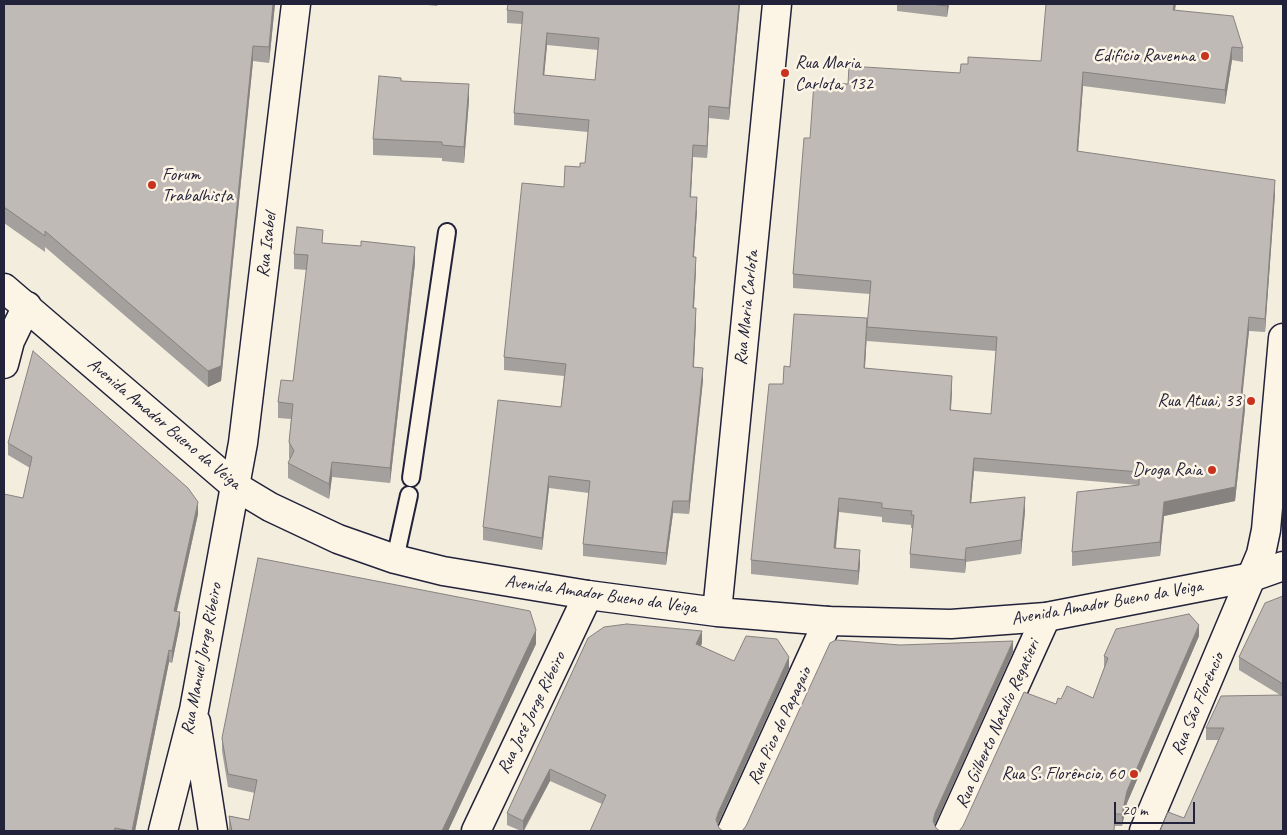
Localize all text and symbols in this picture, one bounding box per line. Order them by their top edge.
place label: Edifício Ravenna [1094,45,1195,67]
marker: Edifício Ravenna [1199,50,1211,62]
place label: Rua Maria Carlota, 132 [795,52,873,94]
marker: Rua Maria Carlota, 132 [779,67,791,79]
place label: Forum Trabalhista [162,164,233,206]
marker: Forum Trabalhista [146,179,158,191]
street label: Rua Isabel [252,211,282,279]
street label: Rua Maria Carlota [730,250,764,366]
street label: Avenida Amador Bueno da Veiga [83,354,245,494]
place label: Rua Atuai, 33 [1157,390,1241,412]
marker: Rua Atuai, 33 [1245,395,1257,407]
place label: Droga Raia [1133,459,1202,481]
marker: Droga Raia [1206,464,1218,476]
street label: Avenida Amador Bueno da Veiga [504,571,698,619]
street label: Avenida Amador Bueno da Veiga [1010,576,1204,630]
street label: Rua Manuel Jorge Ribeiro [177,581,227,737]
street label: Rua Gilberto Natalio Regatieri [951,636,1045,812]
street label: Rua José Jorge Ribeiro [493,648,571,778]
street label: Rua São Florêncio [1167,650,1229,758]
street label: Rua Pico do Papagaio [743,664,817,788]
place label: Rua S. Florêncio, 60 [1001,763,1124,785]
marker: Rua S. Florêncio, 60 [1128,768,1140,780]
scale bar [1117,792,1198,824]
text: 20 m [1122,801,1148,820]

